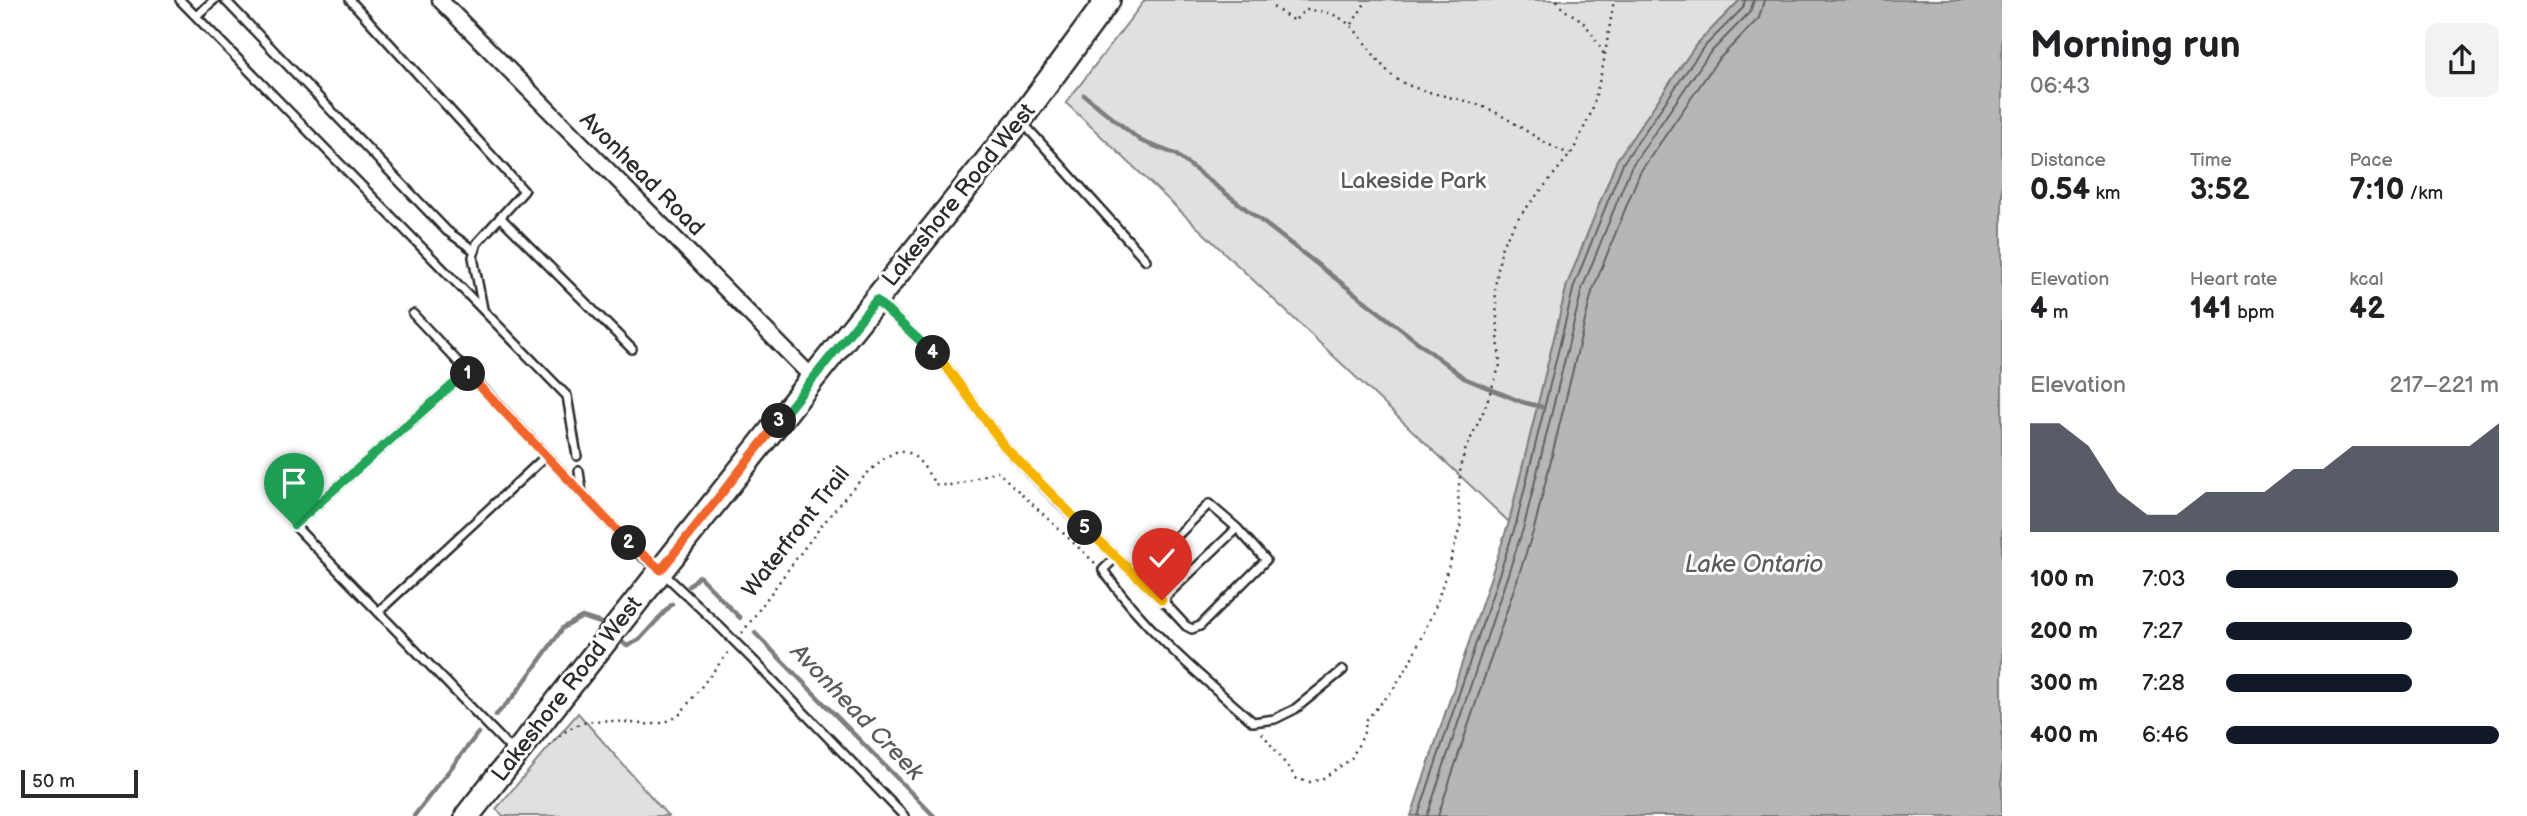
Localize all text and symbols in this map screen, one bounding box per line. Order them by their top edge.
text: Morning run [2030,23,2241,68]
button: share [2425,23,2499,97]
text: 06:43 [2030,72,2090,100]
street label: Lakeshore Road West [877,98,1041,292]
street label: Avonhead Road [574,106,710,242]
text: Distance [2030,149,2106,172]
text: Time [2190,149,2232,172]
text: Pace [2349,149,2393,172]
park label: Lakeside Park [1340,167,1487,195]
text: 0.54 [2030,172,2090,208]
text: 3:52 [2190,172,2250,208]
text: 7:10 [2349,172,2404,208]
text: km [2090,182,2120,205]
text: /km [2404,182,2443,205]
text: Elevation [2030,268,2109,291]
text: Heart rate [2190,268,2277,291]
text: kcal [2349,268,2383,291]
text: 4 [2030,291,2048,327]
text: 141 [2190,291,2232,327]
text: 42 [2349,291,2385,327]
text: m [2048,301,2069,324]
text: bpm [2232,301,2275,324]
pin: 4 [916,336,950,370]
text: 4 [927,341,938,364]
pin: 1 [450,356,486,392]
text: 1 [464,362,472,385]
text: Elevation [2030,371,2126,399]
text: 217–221 m [2389,371,2499,399]
pin: 3 [762,404,796,438]
text: 3 [773,409,784,432]
pin [264,453,324,525]
street label: Waterfront Trail [736,461,856,603]
icon: arrive [275,464,313,502]
pin: 5 [1068,510,1102,546]
text: 5 [1079,516,1090,539]
pin: 2 [612,526,646,560]
pin [1132,528,1192,600]
text: 2 [623,531,634,554]
icon: check [1143,539,1181,577]
water label: Lake Ontario [1685,550,1823,579]
text: 100 m [2030,565,2094,593]
text: 7:03 [2142,565,2186,593]
street label: Lakeshore Road West [486,591,648,787]
text: 200 m [2030,617,2098,645]
text: 7:27 [2142,617,2183,645]
water label: Avonhead Creek [784,637,930,787]
text: 300 m [2030,669,2098,697]
text: 7:28 [2142,669,2185,697]
text: 400 m [2030,721,2098,749]
text: 6:46 [2142,721,2189,749]
scale bar [21,767,138,799]
text: 50 m [32,770,75,793]

